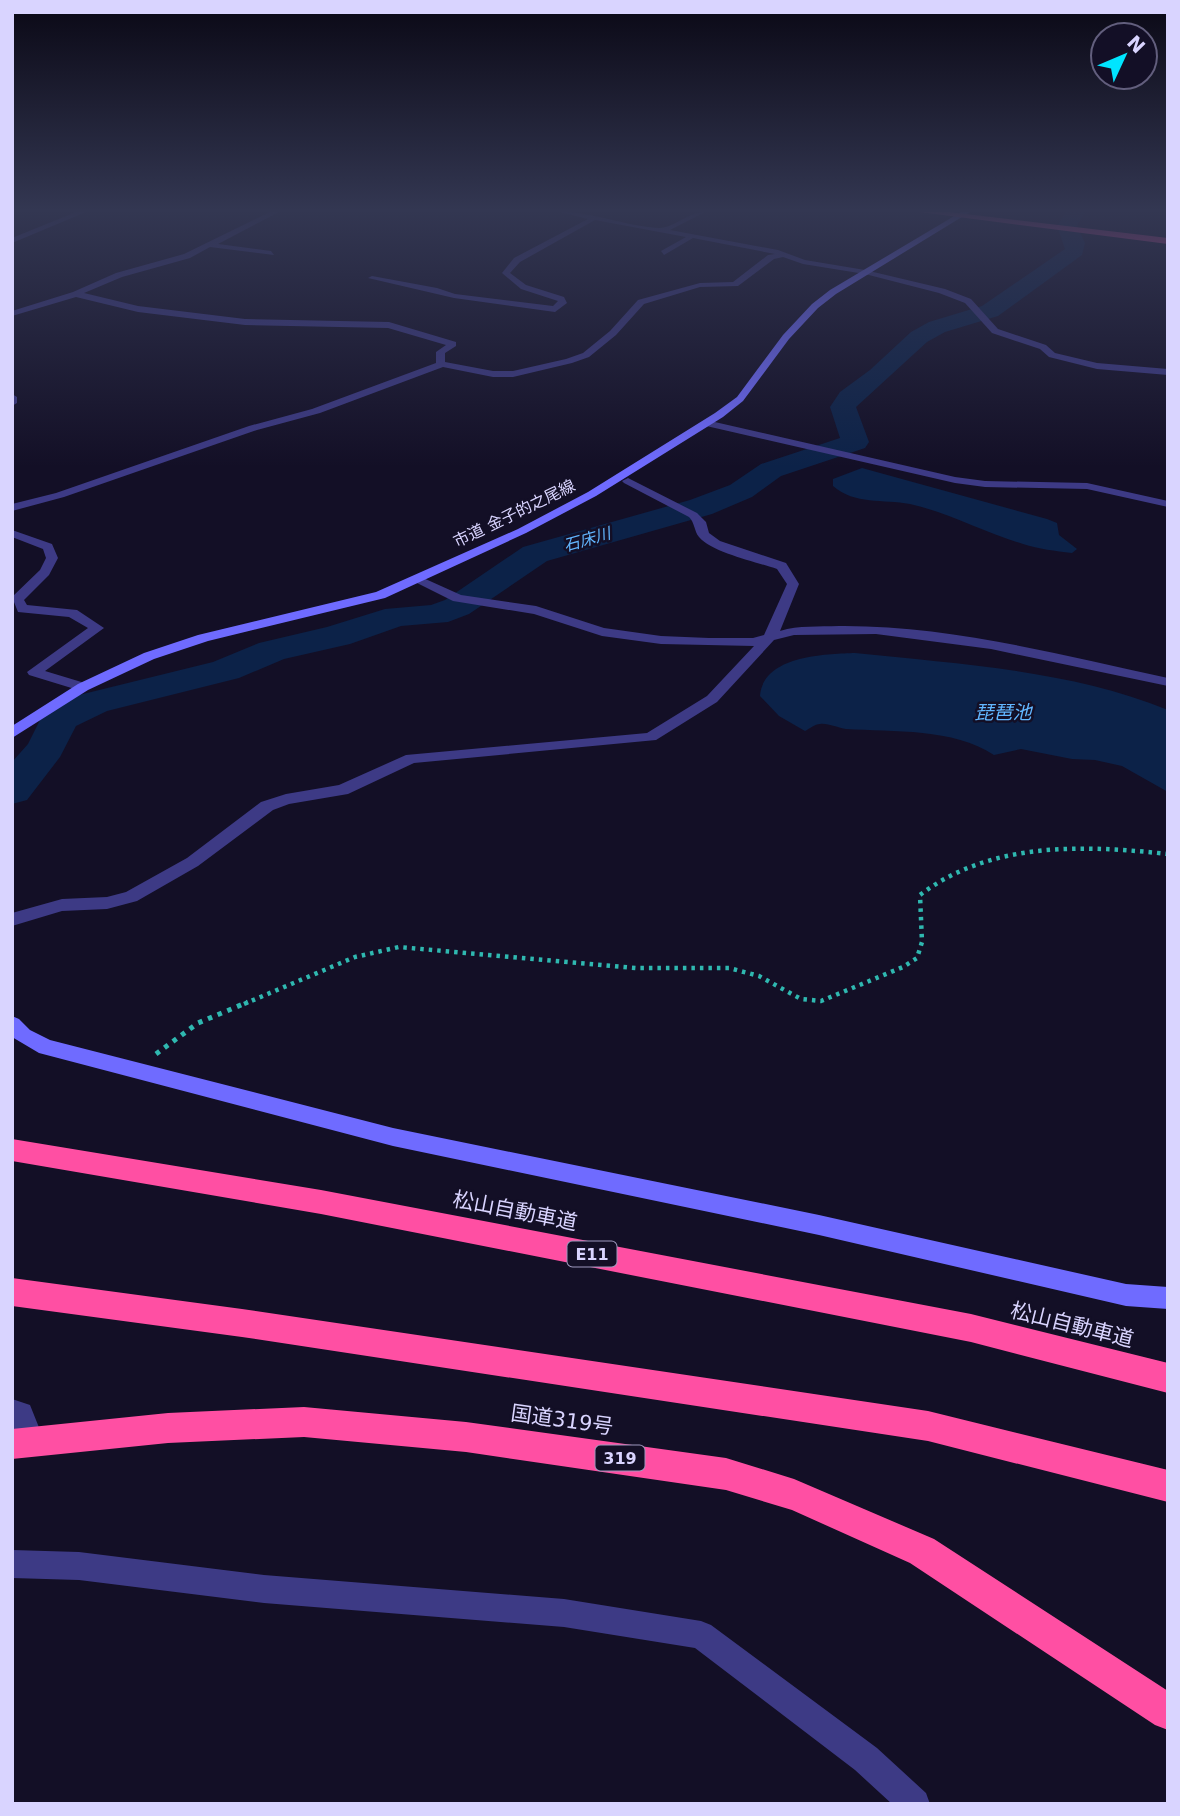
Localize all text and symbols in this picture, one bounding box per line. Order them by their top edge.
north arrow [1089,21,1159,91]
text: N [1123,31,1150,58]
street label: 市道 金子的之尾線 [450,476,578,551]
water label: 石床川 [561,523,615,555]
water label: 琵琶池 [974,701,1033,723]
street label: 松山自動車道 [451,1187,579,1235]
road number: E11 [568,1242,616,1266]
street label: 松山自動車道 [1008,1298,1136,1352]
street label: 国道319号 [509,1401,615,1439]
road number: 319 [596,1446,644,1470]

